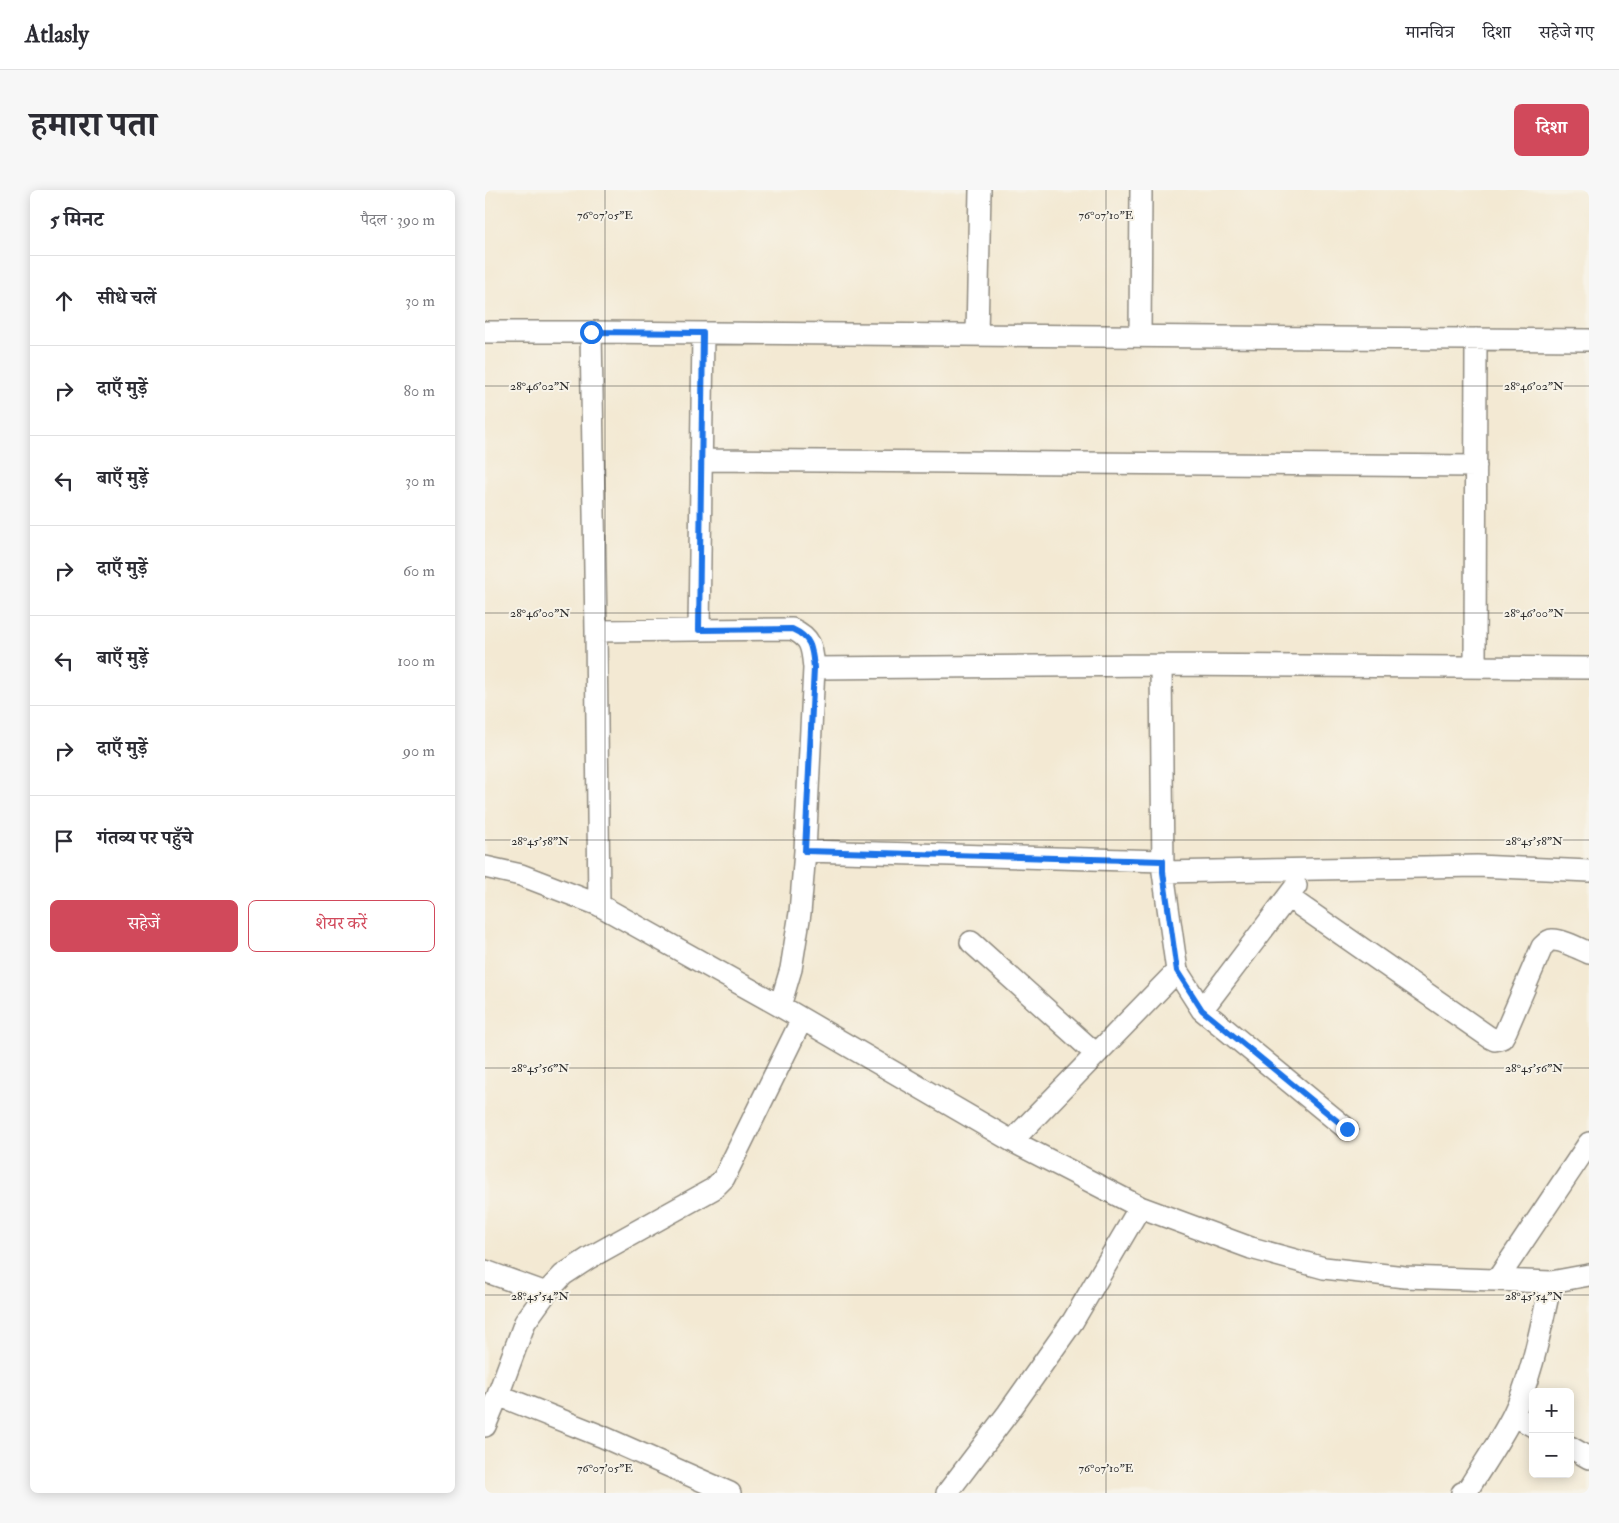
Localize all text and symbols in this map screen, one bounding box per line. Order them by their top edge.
text: Atlasly [25,19,89,50]
text: मानचित्र [1406,21,1454,44]
text: दिशा [1482,21,1511,44]
text: सहेजे गए [1539,21,1594,44]
text: हमारा पता [30,103,156,147]
button: दिशा [1514,104,1589,156]
text: 5 मिनट [50,206,103,233]
text: 76°07'05"E [577,208,633,223]
text: 76°07'10"E [1079,208,1134,223]
text: पैदल · 390 m [361,210,435,230]
text: सीधे चलें [97,286,156,310]
icon: ahead [50,287,78,315]
text: 30 m [405,291,435,311]
route start [580,321,603,344]
text: दाएँ मुड़ें [97,376,148,400]
icon: right [50,377,78,405]
text: 28°46'02"N [510,379,570,394]
text: 28°46'02"N [1504,379,1564,394]
text: 80 m [404,381,435,401]
text: बाएँ मुड़ें [97,466,148,490]
icon: left [50,467,78,495]
text: 30 m [405,471,435,491]
text: दाएँ मुड़ें [97,556,148,580]
icon: right [50,557,78,585]
text: 60 m [403,561,435,581]
text: 28°46'00"N [510,606,570,621]
text: 28°46'00"N [1504,606,1564,621]
text: बाएँ मुड़ें [97,646,148,670]
icon: left [50,647,78,675]
text: 100 m [397,651,435,671]
text: दाएँ मुड़ें [97,736,148,760]
icon: right [50,737,78,765]
text: 90 m [403,741,435,761]
text: गंतव्य पर पहुँचे [97,826,193,850]
icon: arrive [50,827,78,855]
text: 28°45'58"N [511,834,569,849]
text: 28°45'58"N [1505,834,1563,849]
button: सहेजें [50,900,238,952]
button: शेयर करें [248,900,435,952]
text: 28°45'56"N [511,1061,569,1076]
text: 28°45'56"N [1505,1061,1563,1076]
route end [1336,1118,1359,1141]
text: 28°45'54"N [511,1289,569,1304]
text: 28°45'54"N [1505,1289,1563,1304]
map controls [1529,1388,1574,1478]
button: + [1529,1388,1574,1433]
button: − [1529,1433,1574,1478]
text: 76°07'05"E [577,1461,633,1476]
text: 76°07'10"E [1079,1461,1134,1476]

